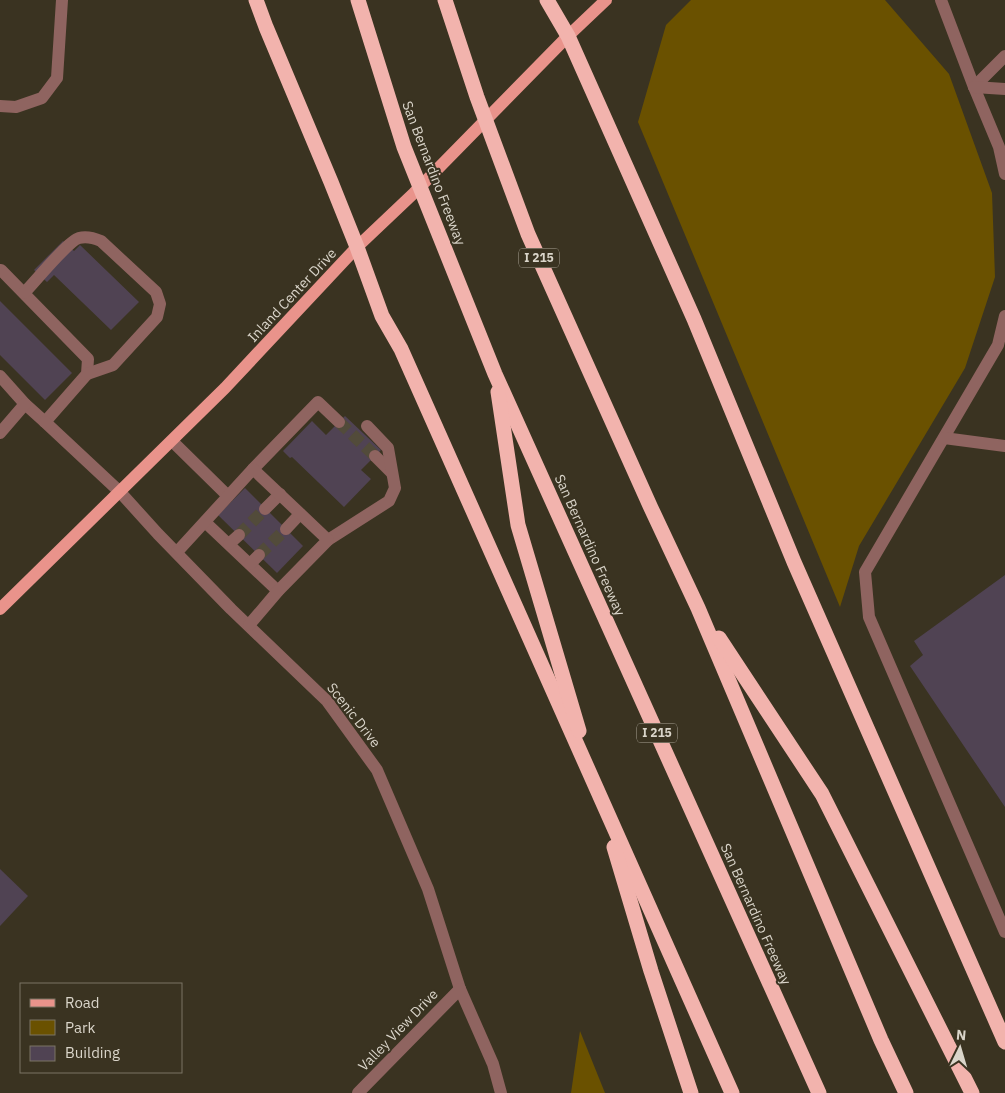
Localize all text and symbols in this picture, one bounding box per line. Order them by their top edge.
street label: San Bernardino Freeway [398,98,470,248]
street label: Inland Center Drive [244,244,340,346]
road number: I 215 [519,248,559,268]
street label: San Bernardino Freeway [551,471,629,619]
street label: Scenic Drive [323,679,385,751]
road number: I 215 [637,724,677,742]
street label: San Bernardino Freeway [717,840,795,988]
legend [20,983,182,1073]
street label: Valley View Drive [354,985,442,1075]
text: Road [65,993,100,1012]
text: Park [65,1018,95,1037]
north arrow [935,1023,985,1073]
text: N [955,1026,967,1044]
text: Building [65,1043,120,1062]

